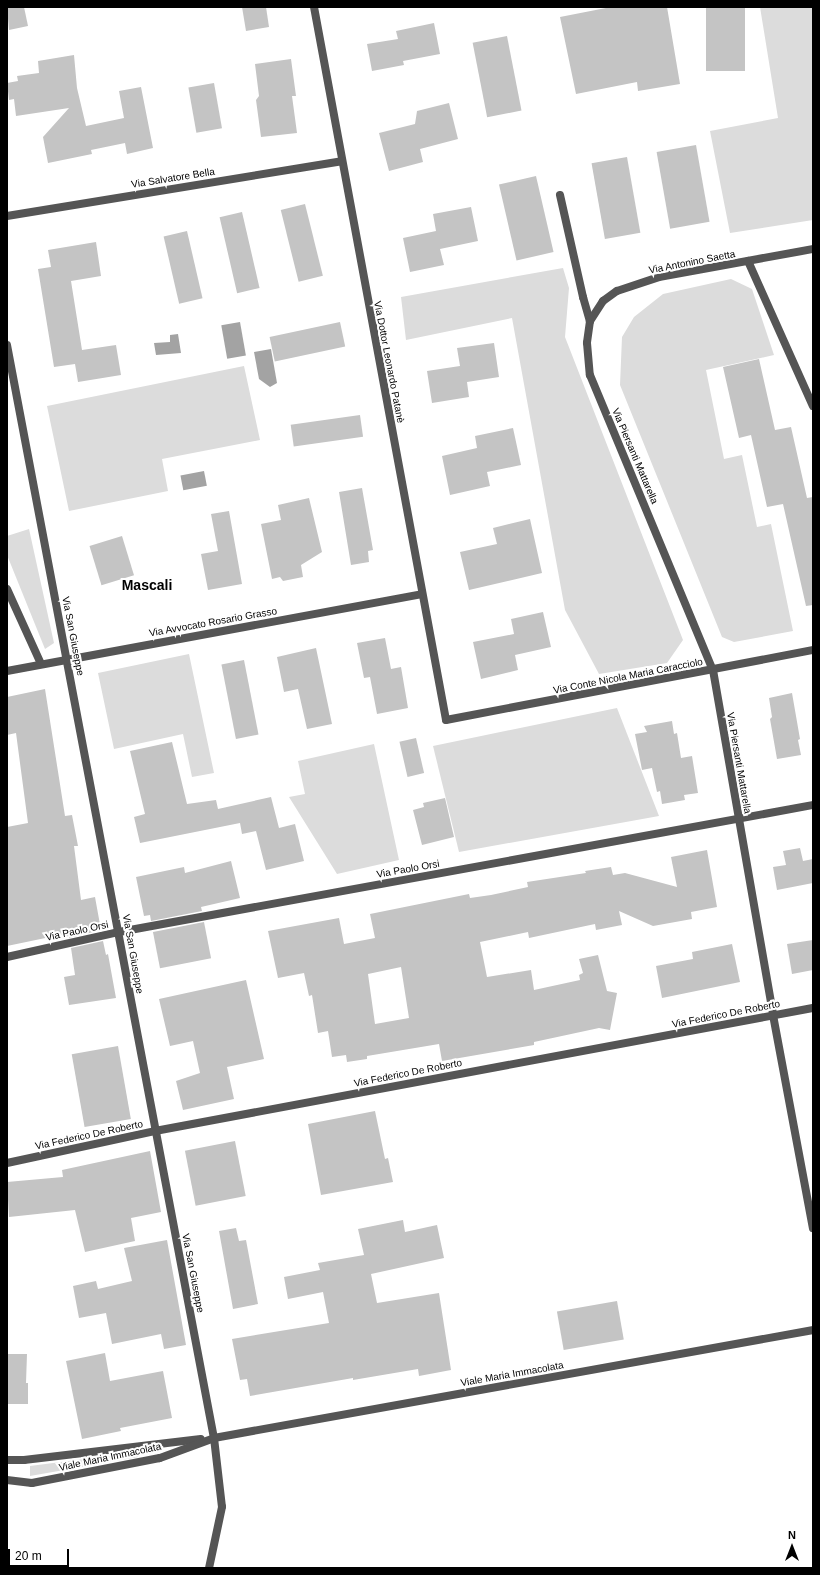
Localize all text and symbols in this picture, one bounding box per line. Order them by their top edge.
street label: Via Salvatore Bella [130,165,216,191]
street label: Via Antonino Saetta [648,248,736,276]
street label: Via Dottor Leonardo Patanè [371,300,407,424]
street label: Via Piersanti Mattarella [609,406,661,506]
district label: Mascali [122,577,172,593]
street label: Via San Giuseppe [59,595,87,677]
street label: Via Avvocato Rosario Grasso [148,605,278,639]
street label: Via Conte Nicola Maria Caracciolo [552,656,704,696]
street label: Via Piersanti Mattarella [724,711,754,815]
street label: Via Paolo Orsi [376,858,440,880]
street label: Via San Giuseppe [120,913,146,995]
street label: Via Paolo Orsi [45,919,109,943]
street label: Via Federico De Roberto [671,998,781,1030]
street label: Via Federico De Roberto [353,1057,463,1089]
street label: Via Federico De Roberto [34,1118,144,1152]
street label: Via San Giuseppe [179,1232,207,1314]
street label: Viale Maria Immacolata [460,1359,564,1389]
street label: Viale Maria Immacolata [58,1440,162,1474]
north arrow [772,1527,812,1567]
text: N [788,1529,796,1541]
scale bar [10,1541,71,1567]
text: 20 m [15,1549,42,1563]

